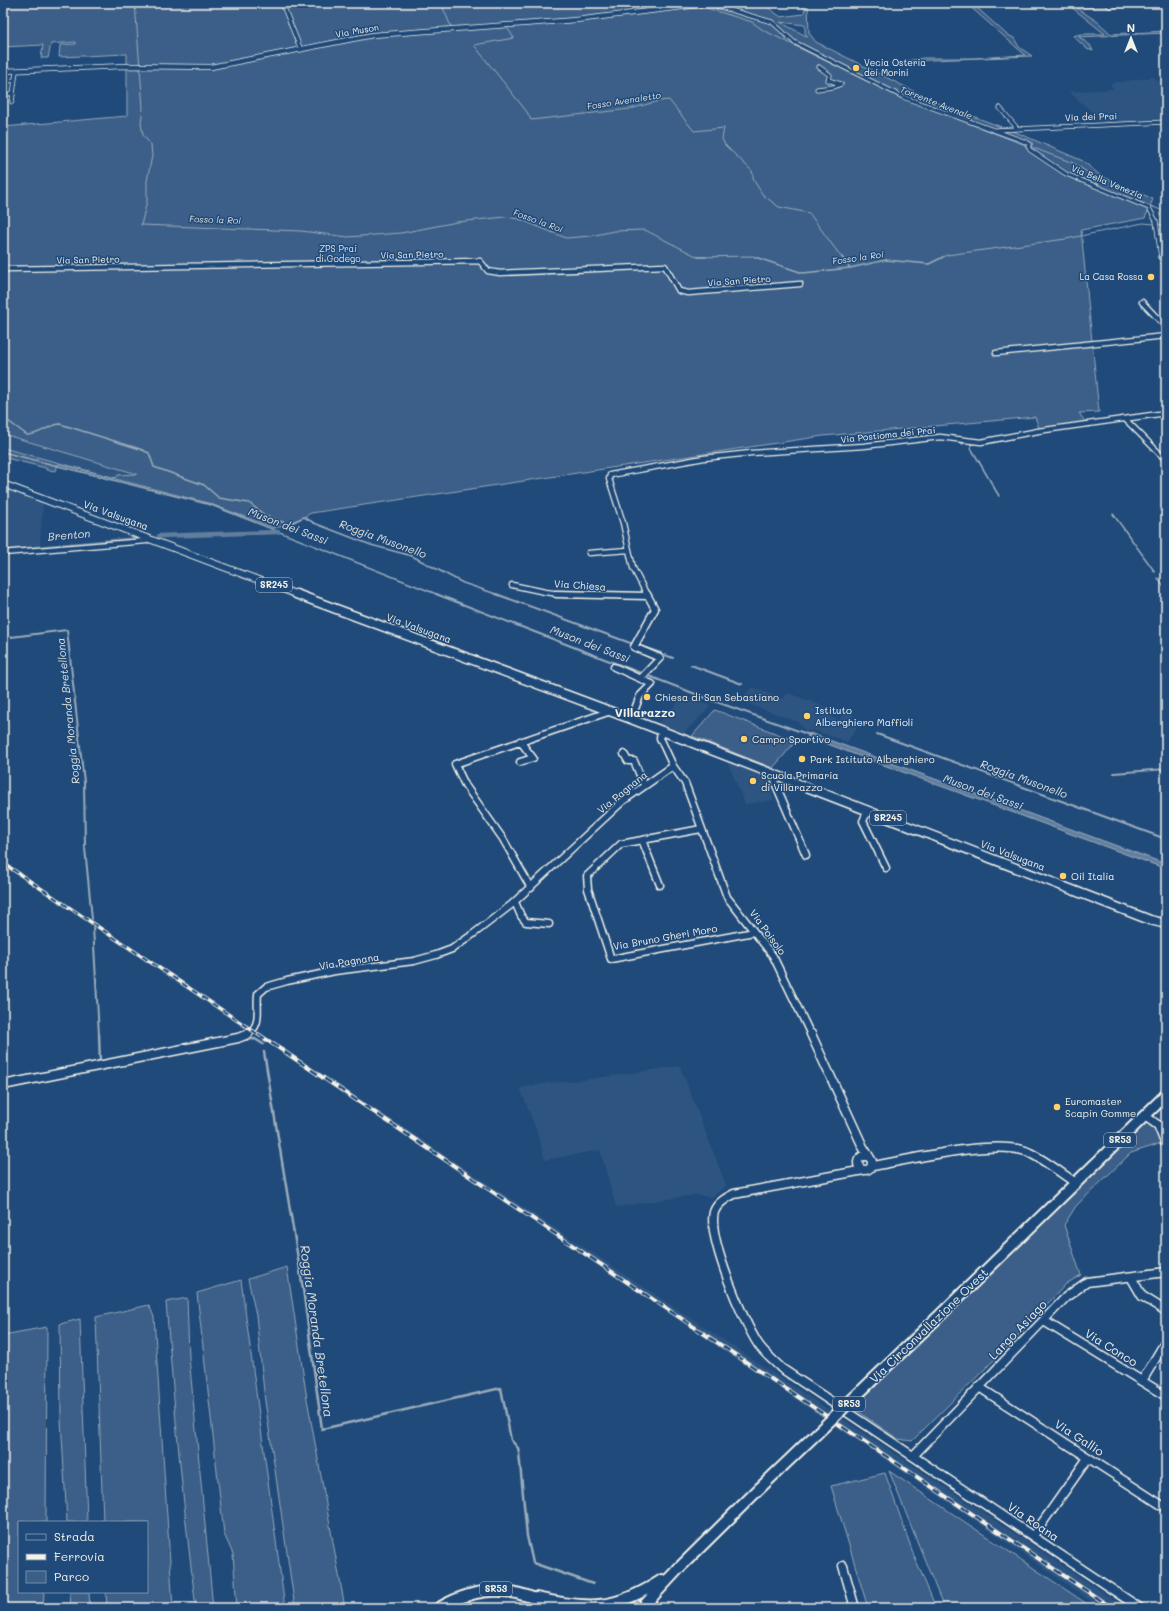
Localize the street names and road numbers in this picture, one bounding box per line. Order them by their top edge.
street label: Via Muson [334,21,379,40]
street label: Via dei Prai [1065,110,1118,123]
street label: Via Bella Venezia [1070,162,1145,201]
street label: Via San Pietro [380,248,444,261]
street label: Via San Pietro [56,253,120,266]
street label: Via San Pietro [707,273,772,288]
street label: Via Postioma dei Prai [840,424,936,445]
street label: Via Valsugana [82,497,150,533]
street label: Via Chiesa [554,576,606,594]
road number: SR245 [256,578,292,592]
street label: Via Valsugana [385,610,453,646]
street label: Via Pagnana [594,767,650,817]
road number: SR245 [870,811,906,825]
street label: Via Valsugana [979,836,1047,874]
street label: Via Poisolo [747,906,789,958]
street label: Via Bruno Gheri Moro [612,921,718,953]
street label: Via Pagnana [318,949,380,973]
road number: SR53 [1104,1133,1136,1147]
street label: Via Circonvallazione Ovest [866,1264,991,1386]
street label: Largo Asiago [985,1296,1050,1363]
street label: Via Conco [1082,1325,1141,1370]
road number: SR53 [833,1397,865,1411]
street label: Via Gallio [1052,1415,1107,1459]
street label: Via Roana [1005,1498,1063,1544]
road number: SR53 [480,1582,512,1596]

